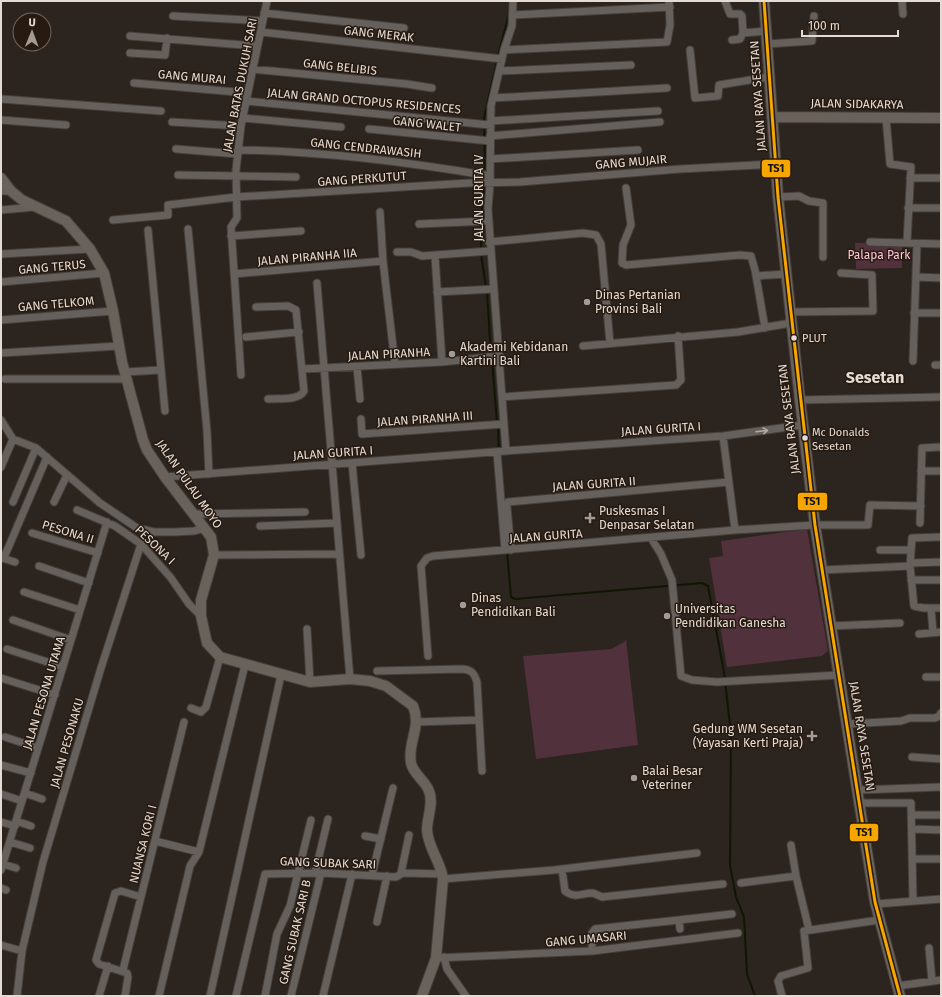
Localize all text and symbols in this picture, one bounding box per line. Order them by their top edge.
north arrow [12,12,52,52]
scale bar [802,12,898,38]
text: U [28,16,36,29]
street label: JALAN BATAS DUKUH SARI [220,17,260,153]
text: 100 m [808,19,840,33]
street label: GANG MERAK [343,23,416,45]
street label: JALAN RAYA SESETAN [747,40,769,152]
street label: GANG BELIBIS [302,56,378,78]
street label: GANG MURAI [157,67,227,87]
street label: JALAN GRAND OCTOPUS RESIDENCES [266,86,462,116]
street label: JALAN SIDAKARYA [810,96,904,112]
street label: GANG WALET [392,113,463,135]
street label: GANG CENDRAWASIH [310,135,422,161]
street label: GANG MUJAIR [595,152,667,172]
street label: JALAN GURITA IV [472,154,486,241]
line badge: TS1 [761,159,791,178]
text: TS1 [768,162,784,175]
street label: GANG PERKUTUT [317,169,408,189]
street label: JALAN PIRANHA IIA [257,246,357,268]
park label: Palapa Park [847,248,911,262]
street label: GANG TERUS [18,257,87,277]
place label: Dinas Pertanian Provinsi Bali [595,288,681,316]
street label: GANG TELKOM [17,294,95,314]
marker: Dinas Pertanian Provinsi Bali [582,297,592,307]
place label: PLUT [802,332,827,345]
marker: PLUT [789,333,799,343]
place label: Akademi Kebidanan Kartini Bali [460,340,568,368]
street label: JALAN PIRANHA [347,345,431,363]
marker: Akademi Kebidanan Kartini Bali [447,349,457,359]
street label: JALAN RAYA SESETAN [775,363,803,475]
district label: Sesetan [846,368,904,387]
street label: JALAN PIRANHA III [376,409,474,429]
street label: JALAN GURITA I [620,419,702,439]
place label: Mc Donalds Sesetan [812,426,869,453]
one-way arrow [755,427,768,434]
marker: Mc Donalds Sesetan [800,433,810,443]
street label: JALAN PULAU MOYO [153,437,225,531]
street label: JALAN GURITA I [292,443,374,463]
street label: JALAN GURITA II [552,474,636,494]
line badge: TS1 [797,492,828,511]
text: TS1 [804,495,820,508]
place label: Puskesmas I Denpasar Selatan [599,504,694,532]
marker: Puskesmas I Denpasar Selatan [584,512,596,524]
street label: PESONA II [40,517,96,547]
street label: PESONA I [132,523,178,567]
street label: JALAN GURITA [509,526,583,546]
place label: Dinas Pendidikan Bali [471,591,556,619]
marker: Dinas Pendidikan Bali [458,600,468,610]
place label: Universitas Pendidikan Ganesha [675,602,786,630]
marker: Universitas Pendidikan Ganesha [662,611,672,621]
street label: JALAN PESONA UTAMA [20,635,68,751]
street label: JALAN RAYA SESETAN [846,680,878,792]
street label: JALAN PESONAKU [47,696,87,790]
place label: Gedung WM Sesetan (Yayasan Kerti Praja) [693,722,803,750]
marker: Gedung WM Sesetan (Yayasan Kerti Praja) [806,730,818,742]
place label: Balai Besar Veteriner [642,764,703,792]
marker: Balai Besar Veteriner [629,773,639,783]
street label: NUANSA KORI I [126,803,160,885]
line badge: TS1 [849,823,879,842]
text: TS1 [856,826,872,839]
street label: GANG SUBAK SARI [280,854,376,872]
street label: GANG SUBAK SARI B [276,878,314,986]
street label: GANG UMASARI [545,928,627,950]

